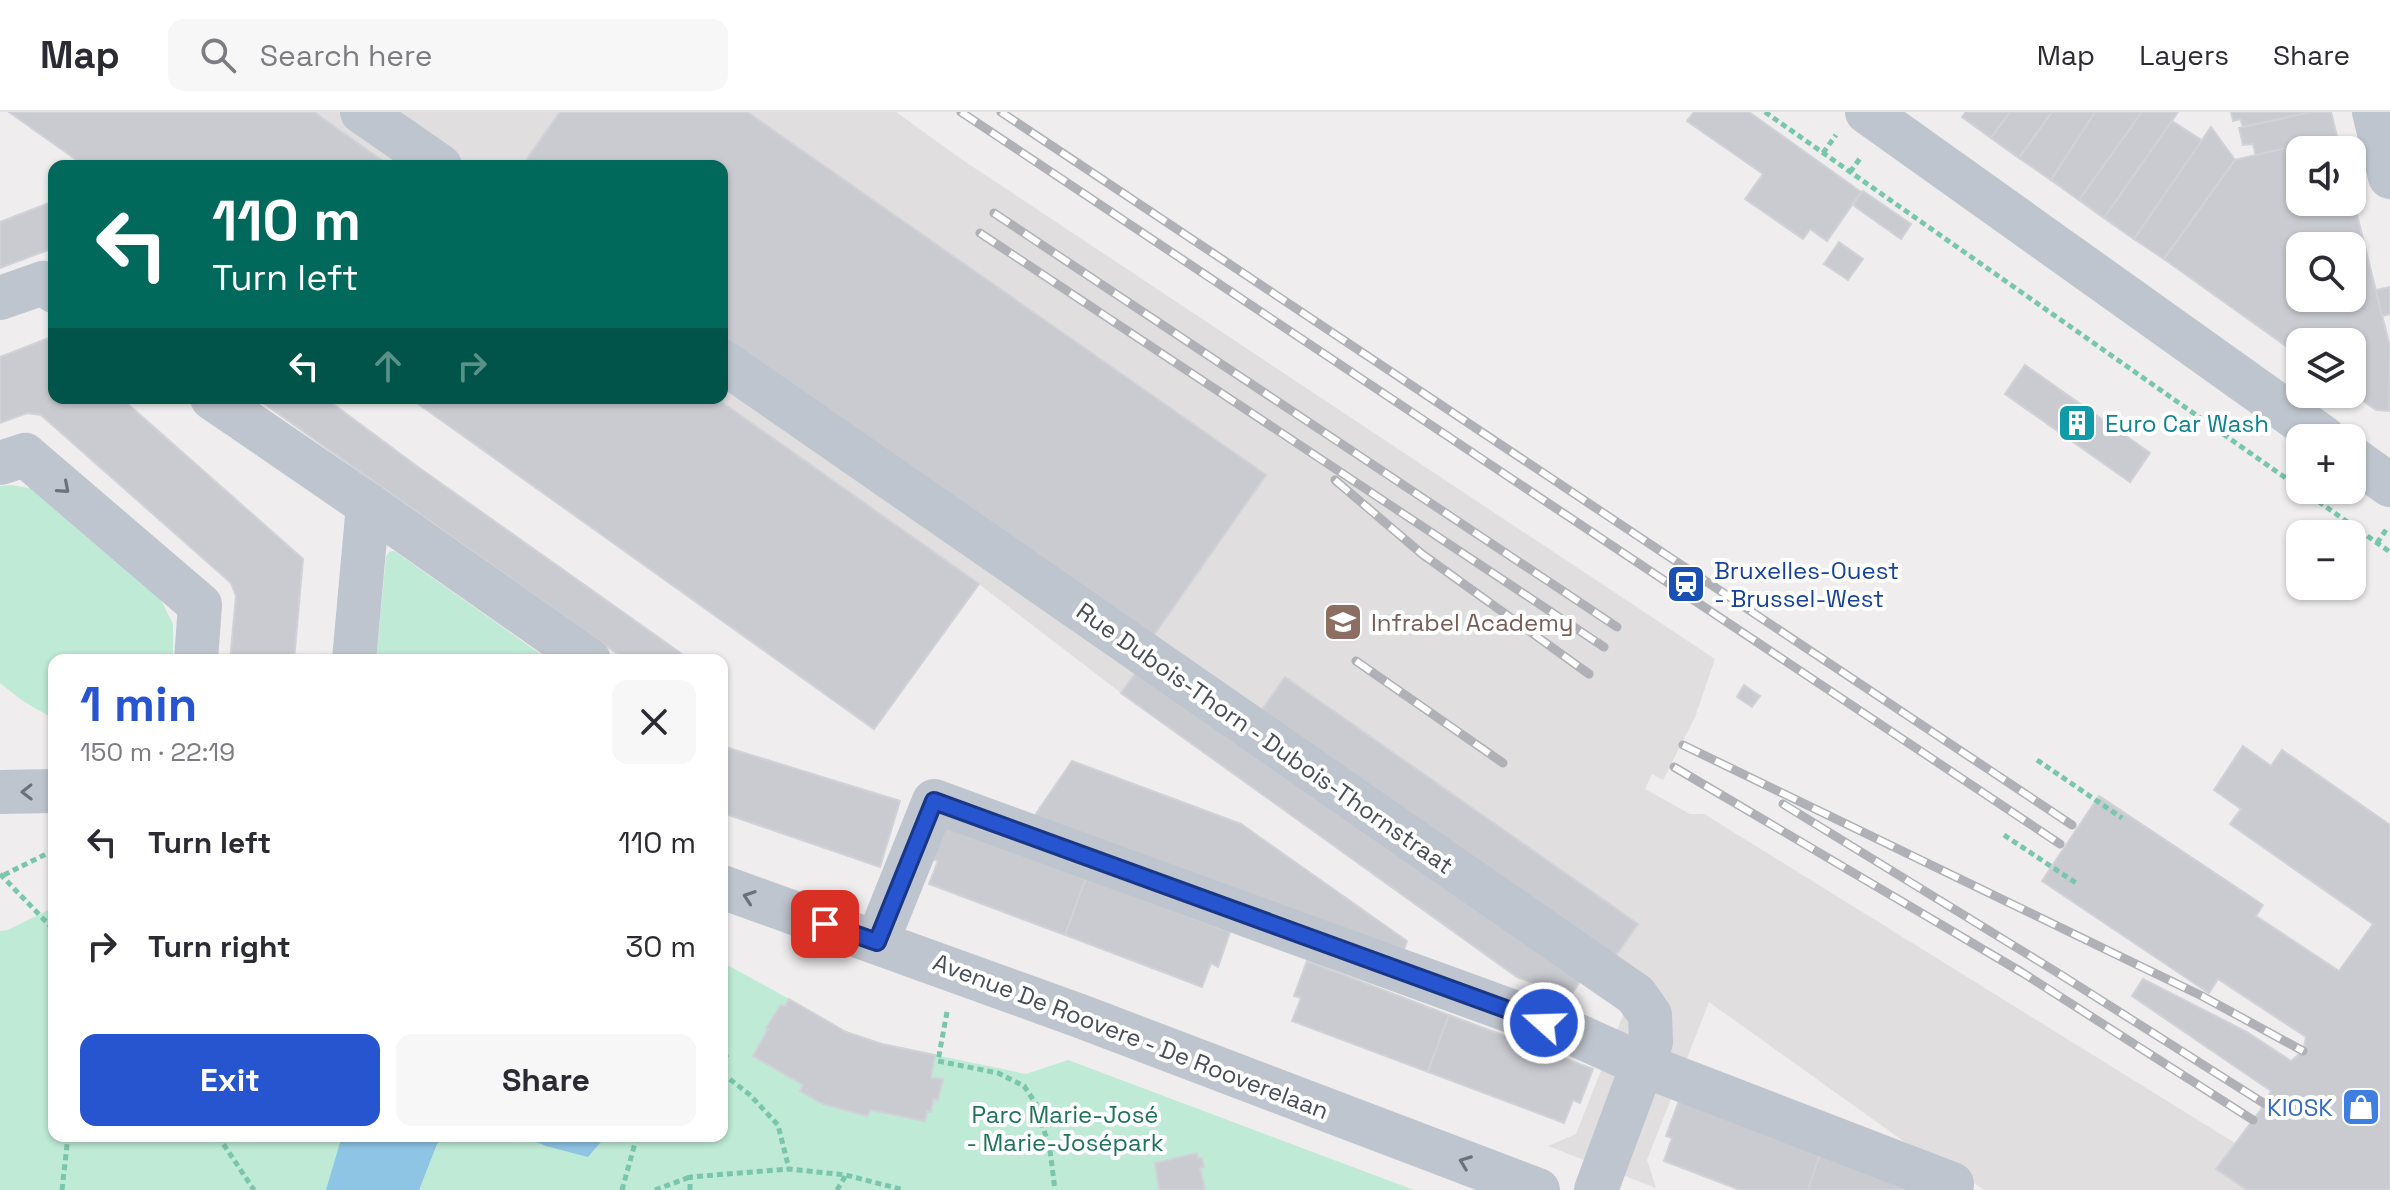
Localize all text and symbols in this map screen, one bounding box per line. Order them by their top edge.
search box [168,19,728,91]
text: Map [40,31,120,79]
icon: search [196,33,240,77]
text: Search here [260,36,433,75]
text: Map [2037,37,2095,73]
text: Layers [2139,37,2229,73]
text: Share [2273,37,2350,73]
map controls [2286,136,2366,600]
button: sound [2286,136,2366,216]
text: 110 m [212,185,361,256]
icon: left [80,192,184,296]
button: search [2286,232,2366,312]
text: Turn left [212,255,359,301]
button: layers [2286,328,2366,408]
icon: left [282,344,326,388]
icon: ahead [366,344,410,388]
icon: right [450,344,494,388]
building icon: Euro Car Wash [2056,402,2098,444]
place label: Euro Car Wash [2105,408,2269,439]
button: + [2286,424,2366,504]
one-way arrow [55,478,70,493]
button: − [2286,520,2366,600]
place label: Bruxelles-Ouest - Brussel-West [1714,555,1899,614]
station icon: Bruxelles-Ouest - Brussel-West [1665,563,1707,605]
street label: Rue Dubois-Thorn - Dubois-Thornstraat [1070,595,1460,881]
school or university icon: Infrabel Academy [1322,601,1364,643]
place label: Infrabel Academy [1371,607,1573,638]
text: 1 min [80,674,197,735]
button: close [612,680,696,764]
text: 150 m · 22:19 [80,735,235,769]
one-way arrow [20,783,33,801]
icon: left [80,820,124,864]
text: Turn left [148,823,271,862]
text: 110 m [618,823,696,862]
one-way arrow [743,890,757,907]
pin [791,890,859,958]
icon: arrive [803,902,847,946]
icon: right [80,924,124,968]
text: Turn right [148,927,291,966]
text: 30 m [625,927,696,966]
street label: Avenue De Roovere - De Rooverelaan [929,946,1333,1126]
position arrow [1502,981,1586,1065]
button: Exit [80,1034,380,1126]
button: Share [396,1034,696,1126]
shop icon: KIOSK [2340,1086,2382,1128]
place label: KIOSK [2267,1092,2333,1123]
park label: Parc Marie-José - Marie-Josépark [966,1099,1164,1158]
one-way arrow [1459,1155,1473,1172]

